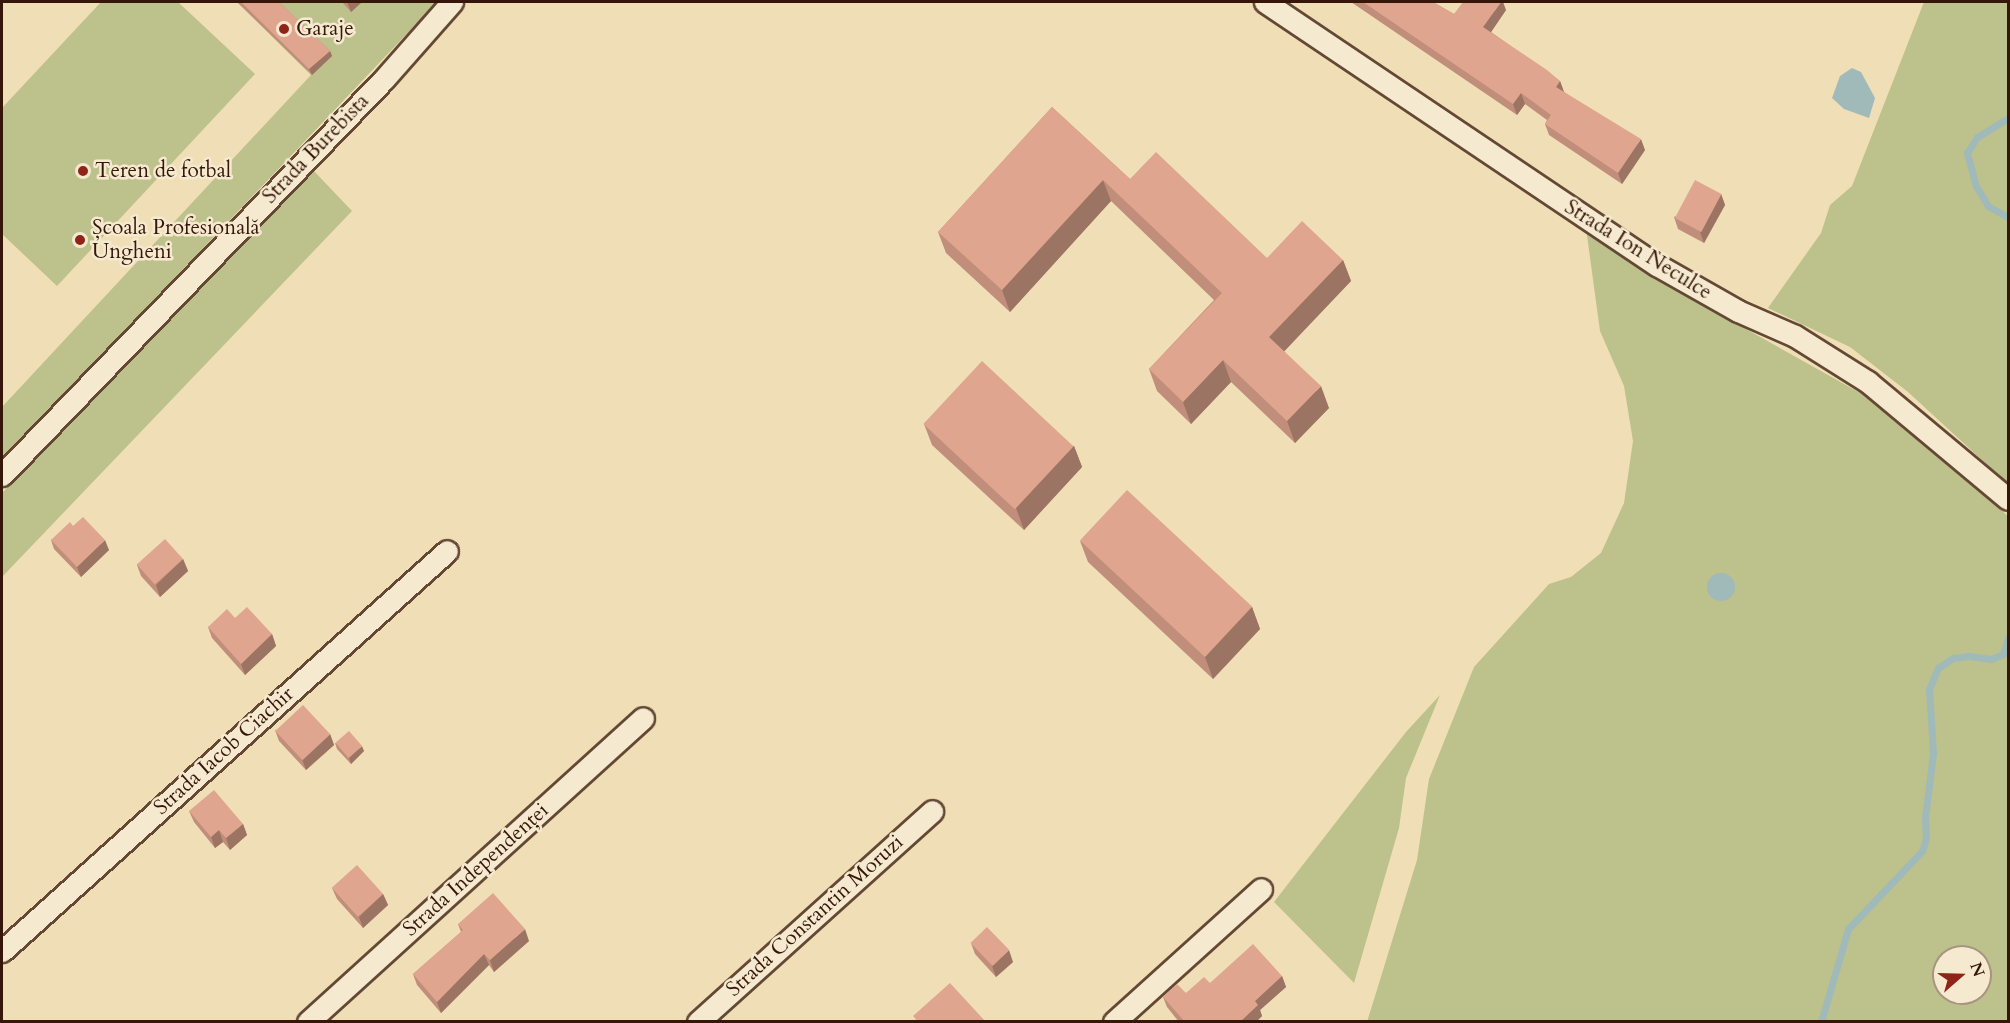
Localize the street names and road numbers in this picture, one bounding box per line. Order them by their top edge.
street label: Strada Burebista [257,89,375,209]
street label: Strada Ion Neculce [1560,195,1716,305]
street label: Strada Iacob Ciachir [149,682,299,820]
street label: Strada Independenței [398,798,554,942]
street label: Strada Constantin Moruzi [721,830,909,1002]

